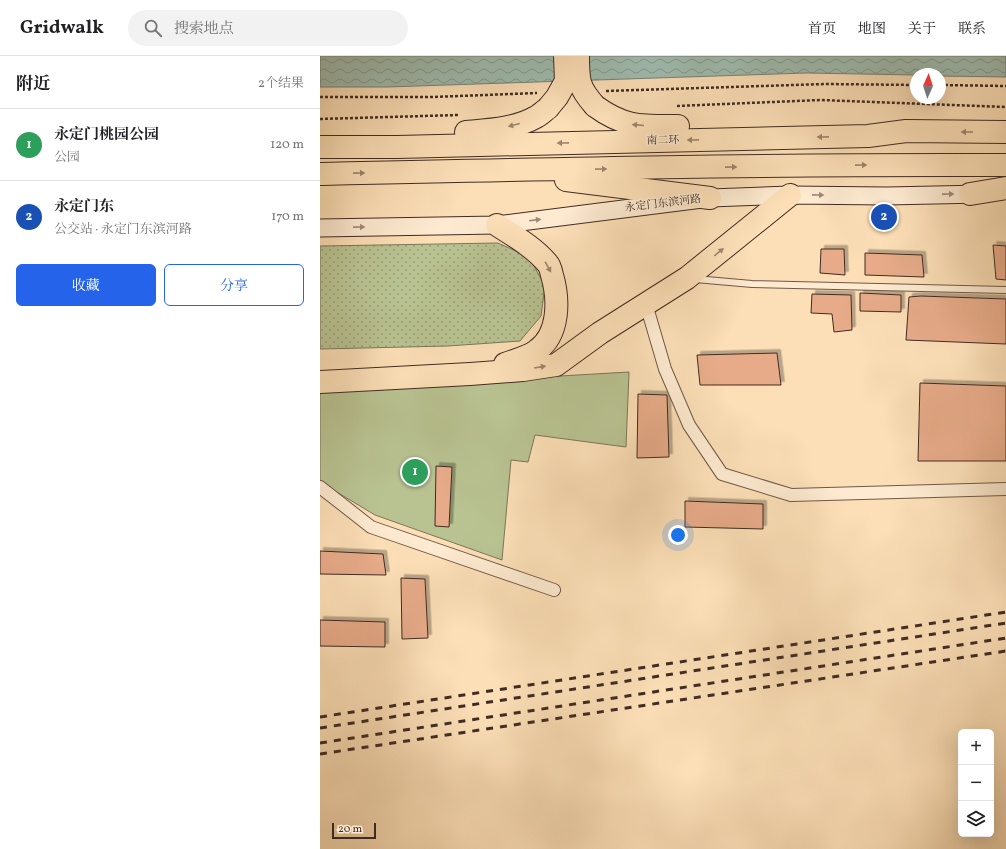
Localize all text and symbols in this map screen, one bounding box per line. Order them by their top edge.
search box [128,10,408,46]
text: Gridwalk [20,15,104,41]
icon: search [142,17,164,39]
text: 搜索地点 [174,19,234,40]
text: 首页 [808,20,836,39]
text: 地图 [858,20,886,39]
text: 关于 [908,20,936,39]
text: 联系 [958,20,986,39]
north arrow [910,68,946,104]
text: 附近 [16,73,50,96]
text: 2个结果 [258,75,304,93]
one-way arrow [632,122,644,128]
one-way arrow [508,123,520,129]
text: 永定门桃园公园 [54,125,159,146]
one-way arrow [960,129,973,135]
street label: 南二环 [646,133,680,149]
one-way arrow [816,134,829,140]
text: 1 [26,136,32,154]
text: 120 m [270,136,304,154]
one-way arrow [686,137,699,143]
one-way arrow [556,140,569,146]
text: 公园 [54,149,80,167]
one-way arrow [855,162,868,168]
one-way arrow [725,164,738,170]
one-way arrow [595,166,608,172]
one-way arrow [353,170,366,176]
one-way arrow [942,191,954,198]
street label: 永定门东滨河路 [624,192,702,216]
one-way arrow [812,192,825,198]
text: 永定门东 [54,197,114,218]
pin: 2 [871,202,897,232]
text: 2 [26,208,32,226]
text: 170 m [271,208,304,226]
one-way arrow [529,217,541,223]
text: 公交站 · 永定门东滨河路 [54,221,192,239]
one-way arrow [353,224,366,230]
one-way arrow [714,248,725,257]
one-way arrow [544,261,551,272]
button: 收藏 [16,264,156,306]
button: 分享 [164,264,304,306]
one-way arrow [534,364,546,370]
pin: 1 [402,457,428,487]
your location [668,525,688,545]
map controls [958,729,994,837]
button: + [958,729,994,765]
button: − [958,765,994,801]
button: layers [958,801,994,837]
scale bar [332,821,376,840]
text: 20 m [338,822,362,837]

